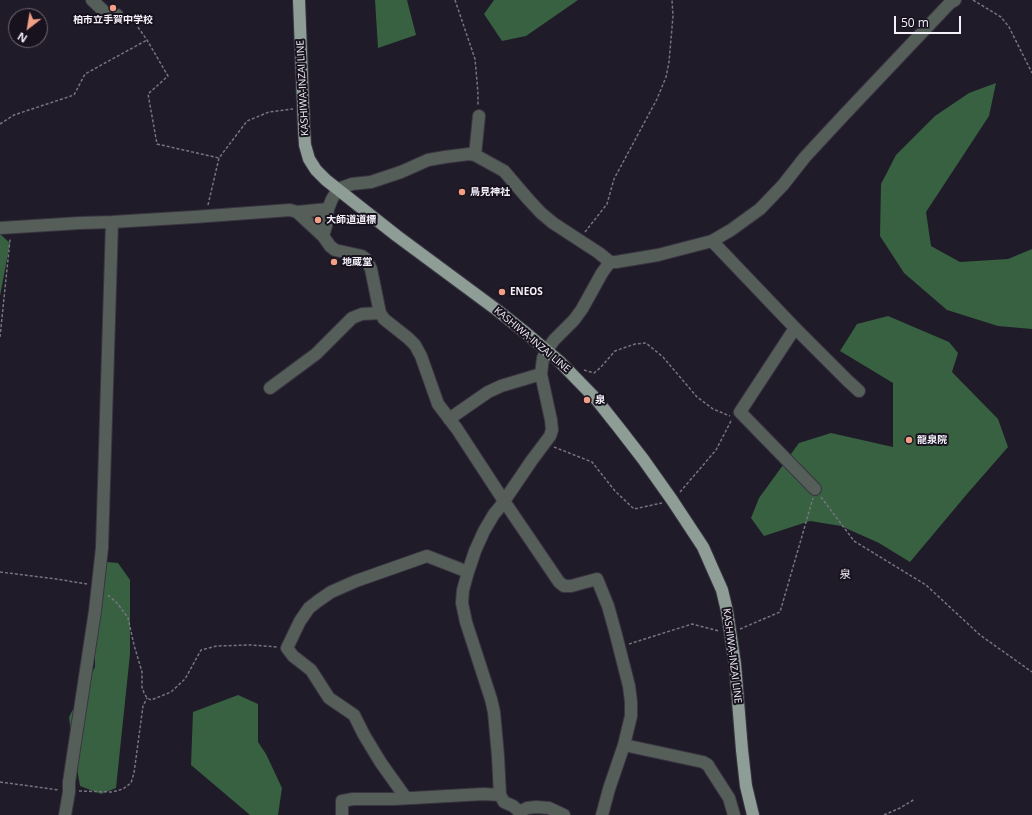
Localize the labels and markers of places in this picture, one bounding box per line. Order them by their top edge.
marker: 柏市立手賀中学校 [108,3,118,13]
place label: 柏市立手賀中学校 [73,14,153,26]
place label: 鳥見神社 [470,186,510,198]
marker: 鳥見神社 [457,187,467,197]
place label: 大師道道標 [326,214,376,226]
marker: 大師道道標 [313,215,323,225]
place label: 地蔵堂 [342,256,372,268]
marker: 地蔵堂 [329,257,339,267]
place label: ENEOS [510,286,543,298]
marker: ENEOS [497,287,507,297]
place label: 泉 [595,394,605,406]
marker: 泉 [582,395,592,405]
place label: 龍泉院 [917,434,947,446]
marker: 龍泉院 [904,435,914,445]

